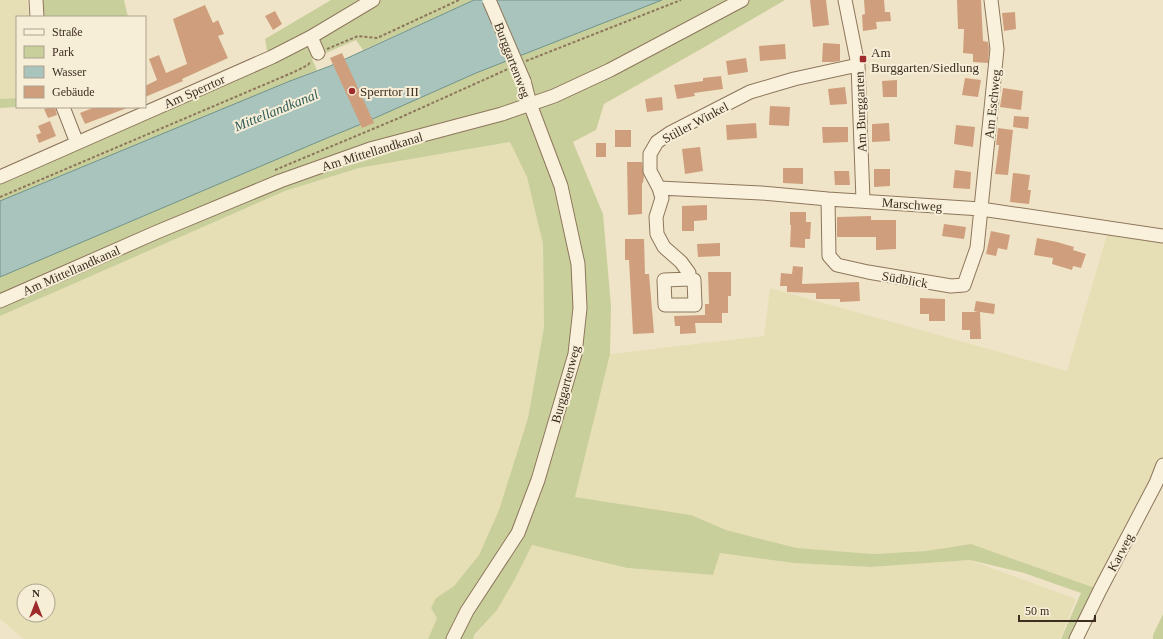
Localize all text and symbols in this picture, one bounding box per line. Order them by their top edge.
legend [16,16,146,108]
street label: Burggartenweg [491,20,534,101]
text: Straße [52,25,83,39]
text: Park [52,45,74,59]
place label: Am Burggarten/Siedlung [871,45,980,75]
marker: Am Burggarten/Siedlung [858,54,868,64]
text: Wasser [52,65,86,79]
street label: Am Eschweg [981,68,1004,139]
street label: Am Sperrtor [161,71,228,112]
street label: Am Burggarten [852,71,869,153]
place label: Sperrtor III [360,84,419,99]
text: Gebäude [52,85,95,99]
marker: Sperrtor III [347,86,357,96]
water label: Mittellandkanal [231,87,321,135]
street label: Stiller Winkel [660,99,731,146]
street label: Am Mittellandkanal [320,129,425,174]
street label: Marschweg [881,195,943,214]
street label: Am Mittellandkanal [20,242,123,299]
street label: Südblick [881,268,929,291]
street label: Burggartenweg [548,343,583,425]
street label: Karweg [1104,530,1137,574]
north arrow [16,583,56,623]
text: N [32,587,40,599]
scale bar [1019,597,1095,623]
text: 50 m [1025,604,1050,618]

